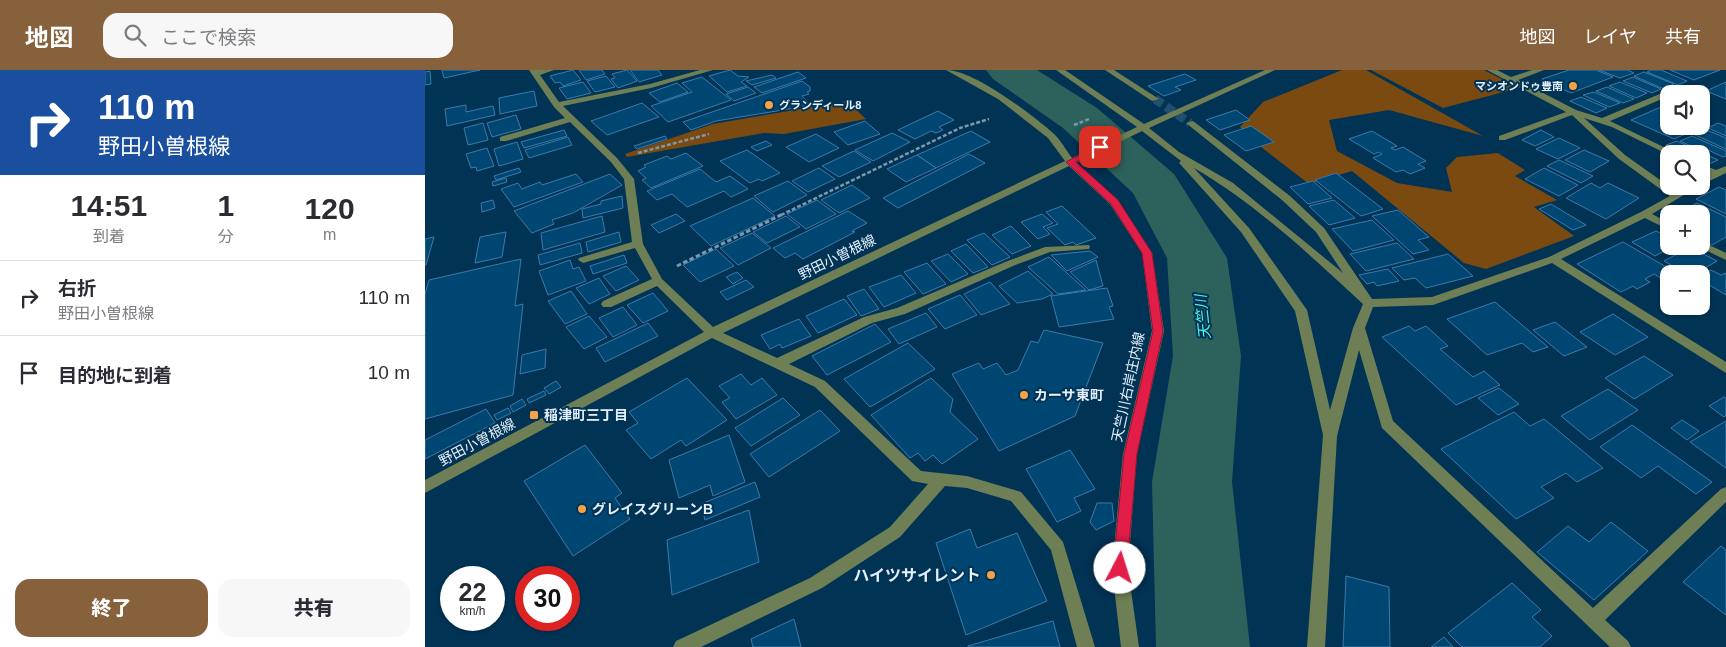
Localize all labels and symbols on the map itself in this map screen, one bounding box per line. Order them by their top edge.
place label: マシオンドゥ豊南 [1475,80,1563,92]
marker: マシオンドゥ豊南 [1567,80,1579,92]
marker: グランディール8 [763,99,775,111]
place label: グランディール8 [779,99,861,111]
pin [1079,126,1121,168]
street label: 野田小曽根線 [796,231,878,283]
water label: 天竺川 [1191,292,1213,340]
street label: 天竺川右岸庄内線 [1109,331,1147,443]
place label: カーサ東町 [1034,387,1104,403]
marker: カーサ東町 [1018,389,1030,401]
place label: 稲津町三丁目 [544,407,628,423]
marker: 稲津町三丁目 [528,409,540,421]
street label: 野田小曽根線 [436,415,518,469]
place label: グレイスグリーンB [592,501,713,517]
marker: グレイスグリーンB [576,503,588,515]
position arrow [1093,541,1145,593]
speed limit sign: 30 [515,566,580,631]
place label: ハイツサイレント [853,567,981,584]
marker: ハイツサイレント [985,569,997,581]

